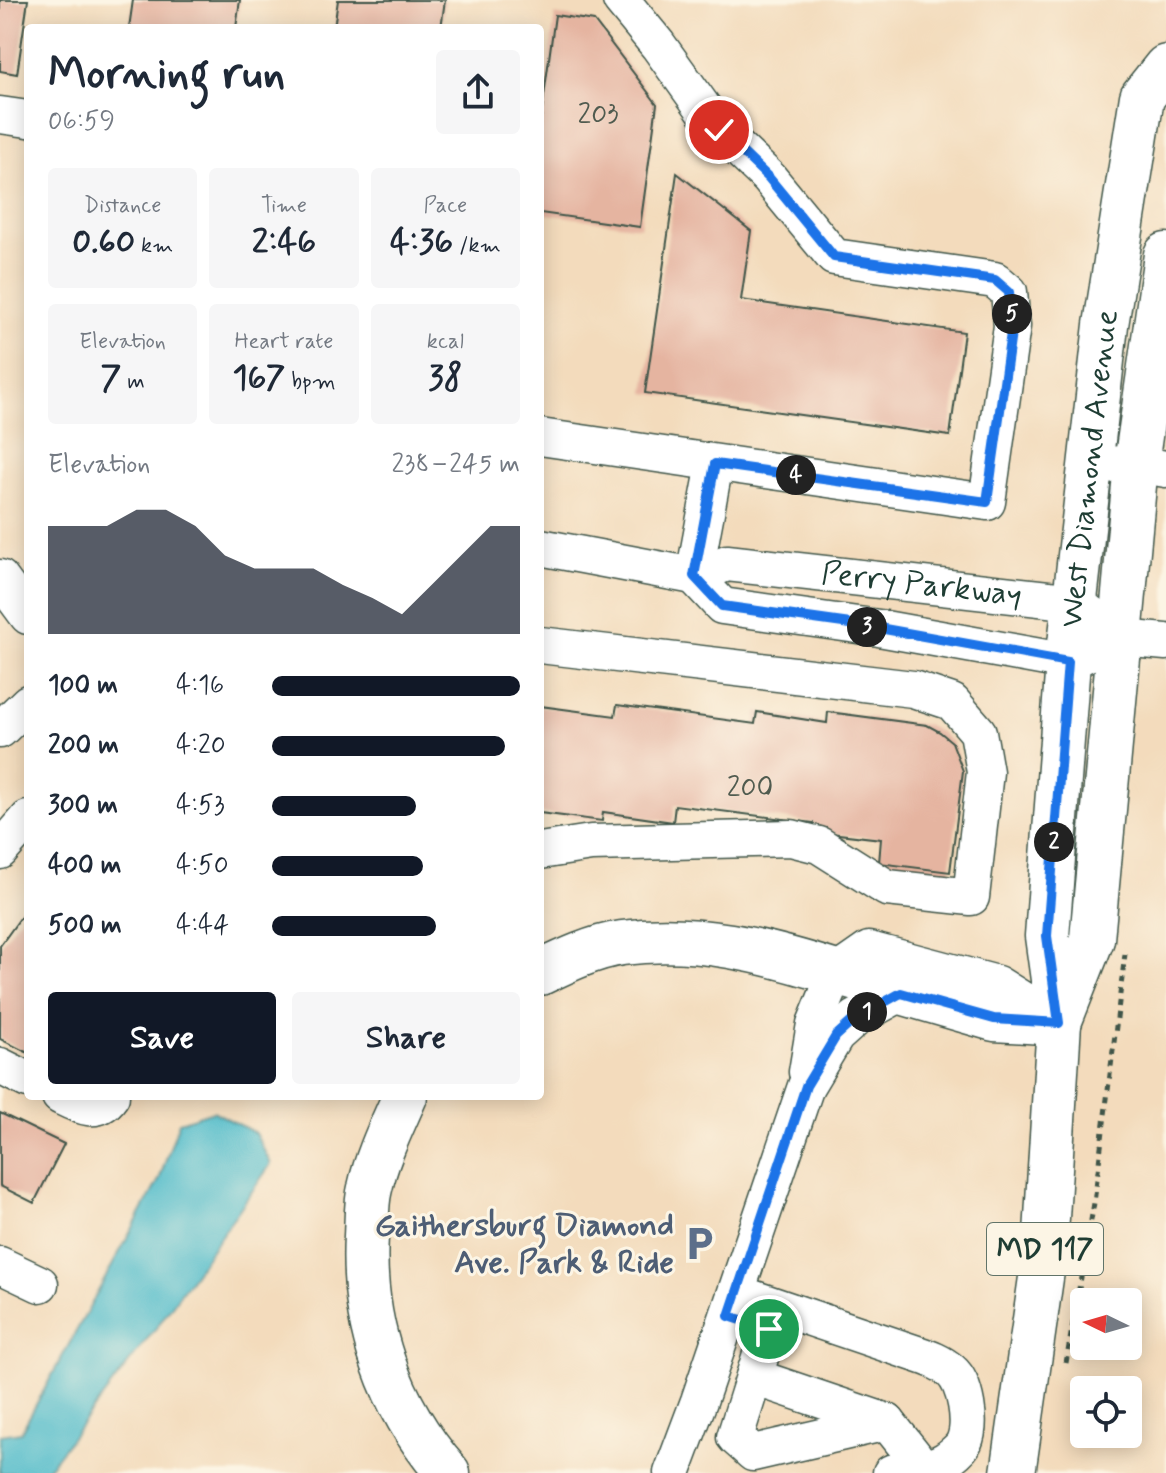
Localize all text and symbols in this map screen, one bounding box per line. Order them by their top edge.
text: Morning run [48,46,285,104]
button: share [436,50,520,134]
pin [685,96,753,164]
house number: 203 [577,97,619,134]
text: 06:59 [48,105,115,139]
icon: check [697,108,741,152]
text: Distance [84,192,161,220]
text: Time [261,192,307,220]
text: Pace [423,192,467,220]
text: 0.60 [72,220,135,265]
text: 2:46 [252,220,316,265]
text: 4:36 [390,220,453,265]
text: km [135,232,173,260]
text: /km [453,232,501,260]
pin: 5 [992,294,1032,334]
text: 5 [1005,300,1019,328]
street label: West Diamond Avenue [1051,306,1129,630]
text: Elevation [79,328,166,356]
text: Heart rate [235,328,333,356]
text: kcal [427,328,464,356]
text: 7 [101,356,121,401]
text: 167 [232,356,285,401]
text: 38 [428,356,462,401]
text: m [121,368,145,396]
text: bpm [285,368,336,396]
text: Elevation [48,448,150,482]
text: 238–245 m [392,448,520,482]
pin: 4 [776,455,816,495]
text: 4 [790,461,802,489]
street label: Perry Parkway [819,553,1024,617]
pin: 3 [847,607,887,647]
text: 3 [862,613,872,641]
text: 100 m [48,669,118,703]
text: 4:16 [176,669,224,703]
text: 200 m [48,729,119,763]
text: 4:20 [176,729,226,763]
house number: 200 [727,770,773,807]
text: 300 m [48,789,118,823]
text: 4:53 [176,789,225,823]
pin: 2 [1034,822,1074,862]
text: 2 [1049,828,1059,856]
text: 400 m [48,849,121,883]
text: 4:50 [176,849,229,883]
text: 500 m [48,909,122,943]
text: 4:44 [176,909,229,943]
button: Save [48,992,276,1084]
button: Share [292,992,520,1084]
pin: 1 [847,992,887,1032]
text: 1 [862,998,872,1026]
place label: Gaithersburg Diamond Ave. Park & Ride [375,1205,674,1284]
road number: MD 117 [987,1223,1103,1275]
parking icon: Gaithersburg Diamond Ave. Park & Ride [681,1225,719,1263]
north arrow [1070,1288,1142,1360]
map controls [1070,1288,1142,1448]
pin [735,1295,803,1363]
icon: arrive [747,1307,791,1351]
button: locate [1070,1376,1142,1448]

